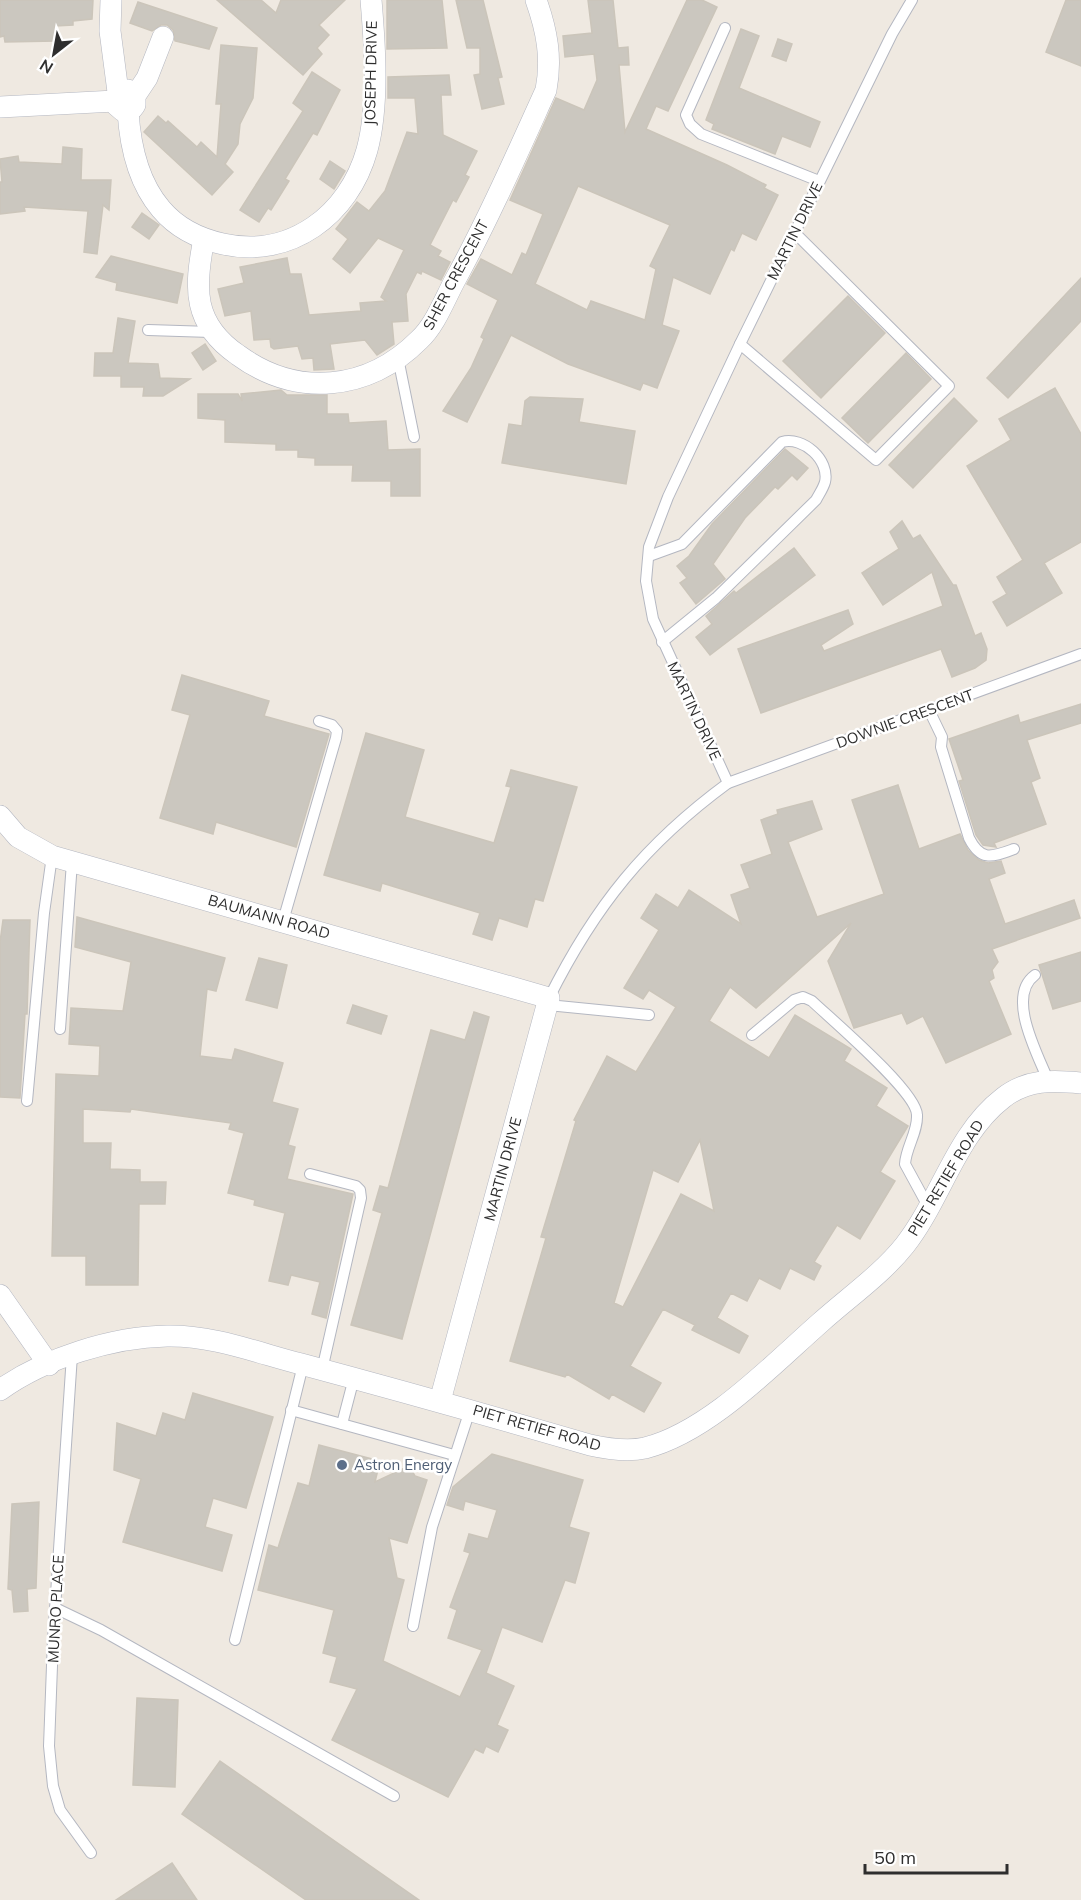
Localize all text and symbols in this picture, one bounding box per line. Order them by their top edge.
street label: JOSEPH DRIVE [360,20,381,125]
north arrow [24,24,84,84]
text: N [36,55,57,79]
street label: MARTIN DRIVE [763,178,827,283]
street label: SHER CRESCENT [419,216,493,333]
street label: MARTIN DRIVE [663,658,726,763]
street label: DOWNIE CRESCENT [833,685,976,752]
street label: BAUMANN ROAD [206,890,332,943]
street label: MARTIN DRIVE [480,1115,526,1223]
street label: PIET RETIEF ROAD [903,1116,988,1239]
street label: PIET RETIEF ROAD [471,1400,603,1455]
place label: Astron Energy [354,1455,452,1474]
marker: Astron Energy [335,1458,349,1472]
street label: MUNRO PLACE [43,1554,68,1664]
scale bar [865,1837,1008,1875]
text: 50 m [874,1846,916,1869]

